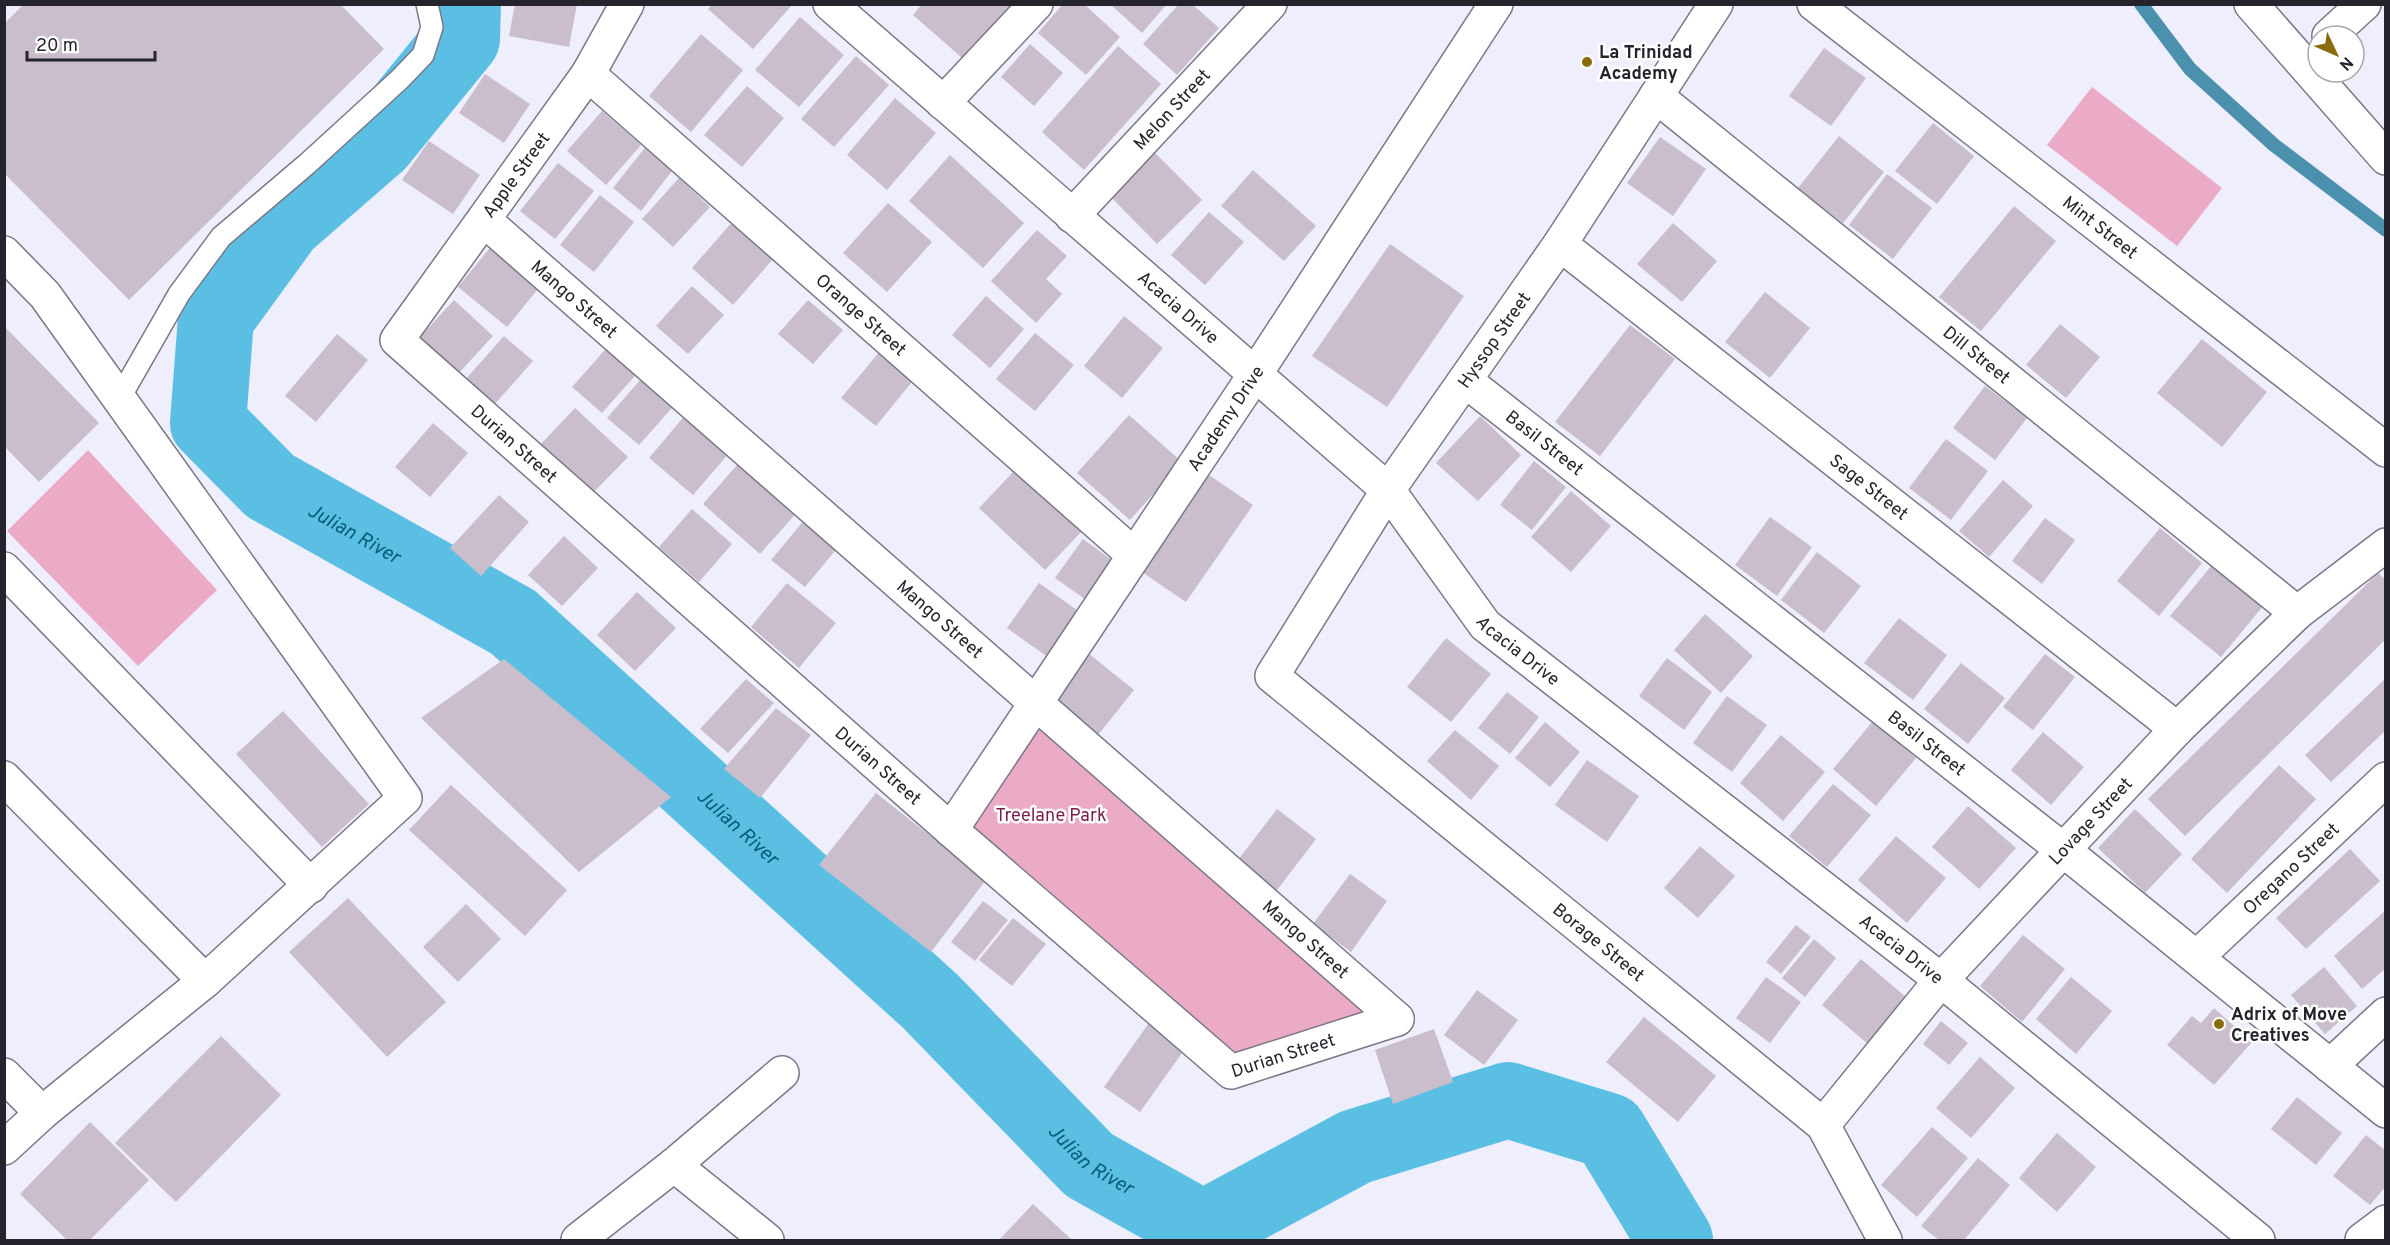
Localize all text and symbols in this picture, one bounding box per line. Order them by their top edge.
scale bar [27,24,154,62]
north arrow [2306,24,2366,84]
text: 20 m [36,35,78,58]
place label: La Trinidad Academy [1599,42,1693,86]
text: N [2334,52,2357,74]
marker: La Trinidad Academy [1580,55,1594,69]
street label: Melon Street [1129,65,1216,156]
street label: Apple Street [478,128,556,223]
street label: Mint Street [2057,192,2142,265]
street label: Mango Street [525,256,622,344]
street label: Acacia Drive [1132,267,1223,350]
street label: Orange Street [810,270,910,362]
street label: Hyssop Street [1454,288,1537,393]
street label: Dill Street [1937,322,2014,390]
street label: Academy Drive [1184,362,1271,476]
street label: Durian Street [465,400,561,489]
street label: Basil Street [1500,406,1587,482]
street label: Sage Street [1824,450,1912,526]
water label: Julian River [302,499,406,572]
street label: Mango Street [891,576,987,664]
street label: Acacia Drive [1469,612,1564,692]
street label: Basil Street [1882,706,1970,782]
street label: Durian Street [829,722,925,811]
street label: Lovage Street [2045,773,2138,871]
water label: Julian River [690,784,784,873]
park label: Treelane Park [995,805,1107,828]
street label: Oregano Street [2239,819,2345,921]
street label: Mango Street [1257,896,1353,984]
street label: Borage Street [1547,899,1648,988]
street label: Acacia Drive [1854,910,1947,990]
place label: Adrix of Move Creatives [2231,1004,2347,1048]
marker: Adrix of Move Creatives [2212,1017,2226,1031]
street label: Durian Street [1229,1029,1338,1084]
water label: Julian River [1041,1119,1139,1203]

